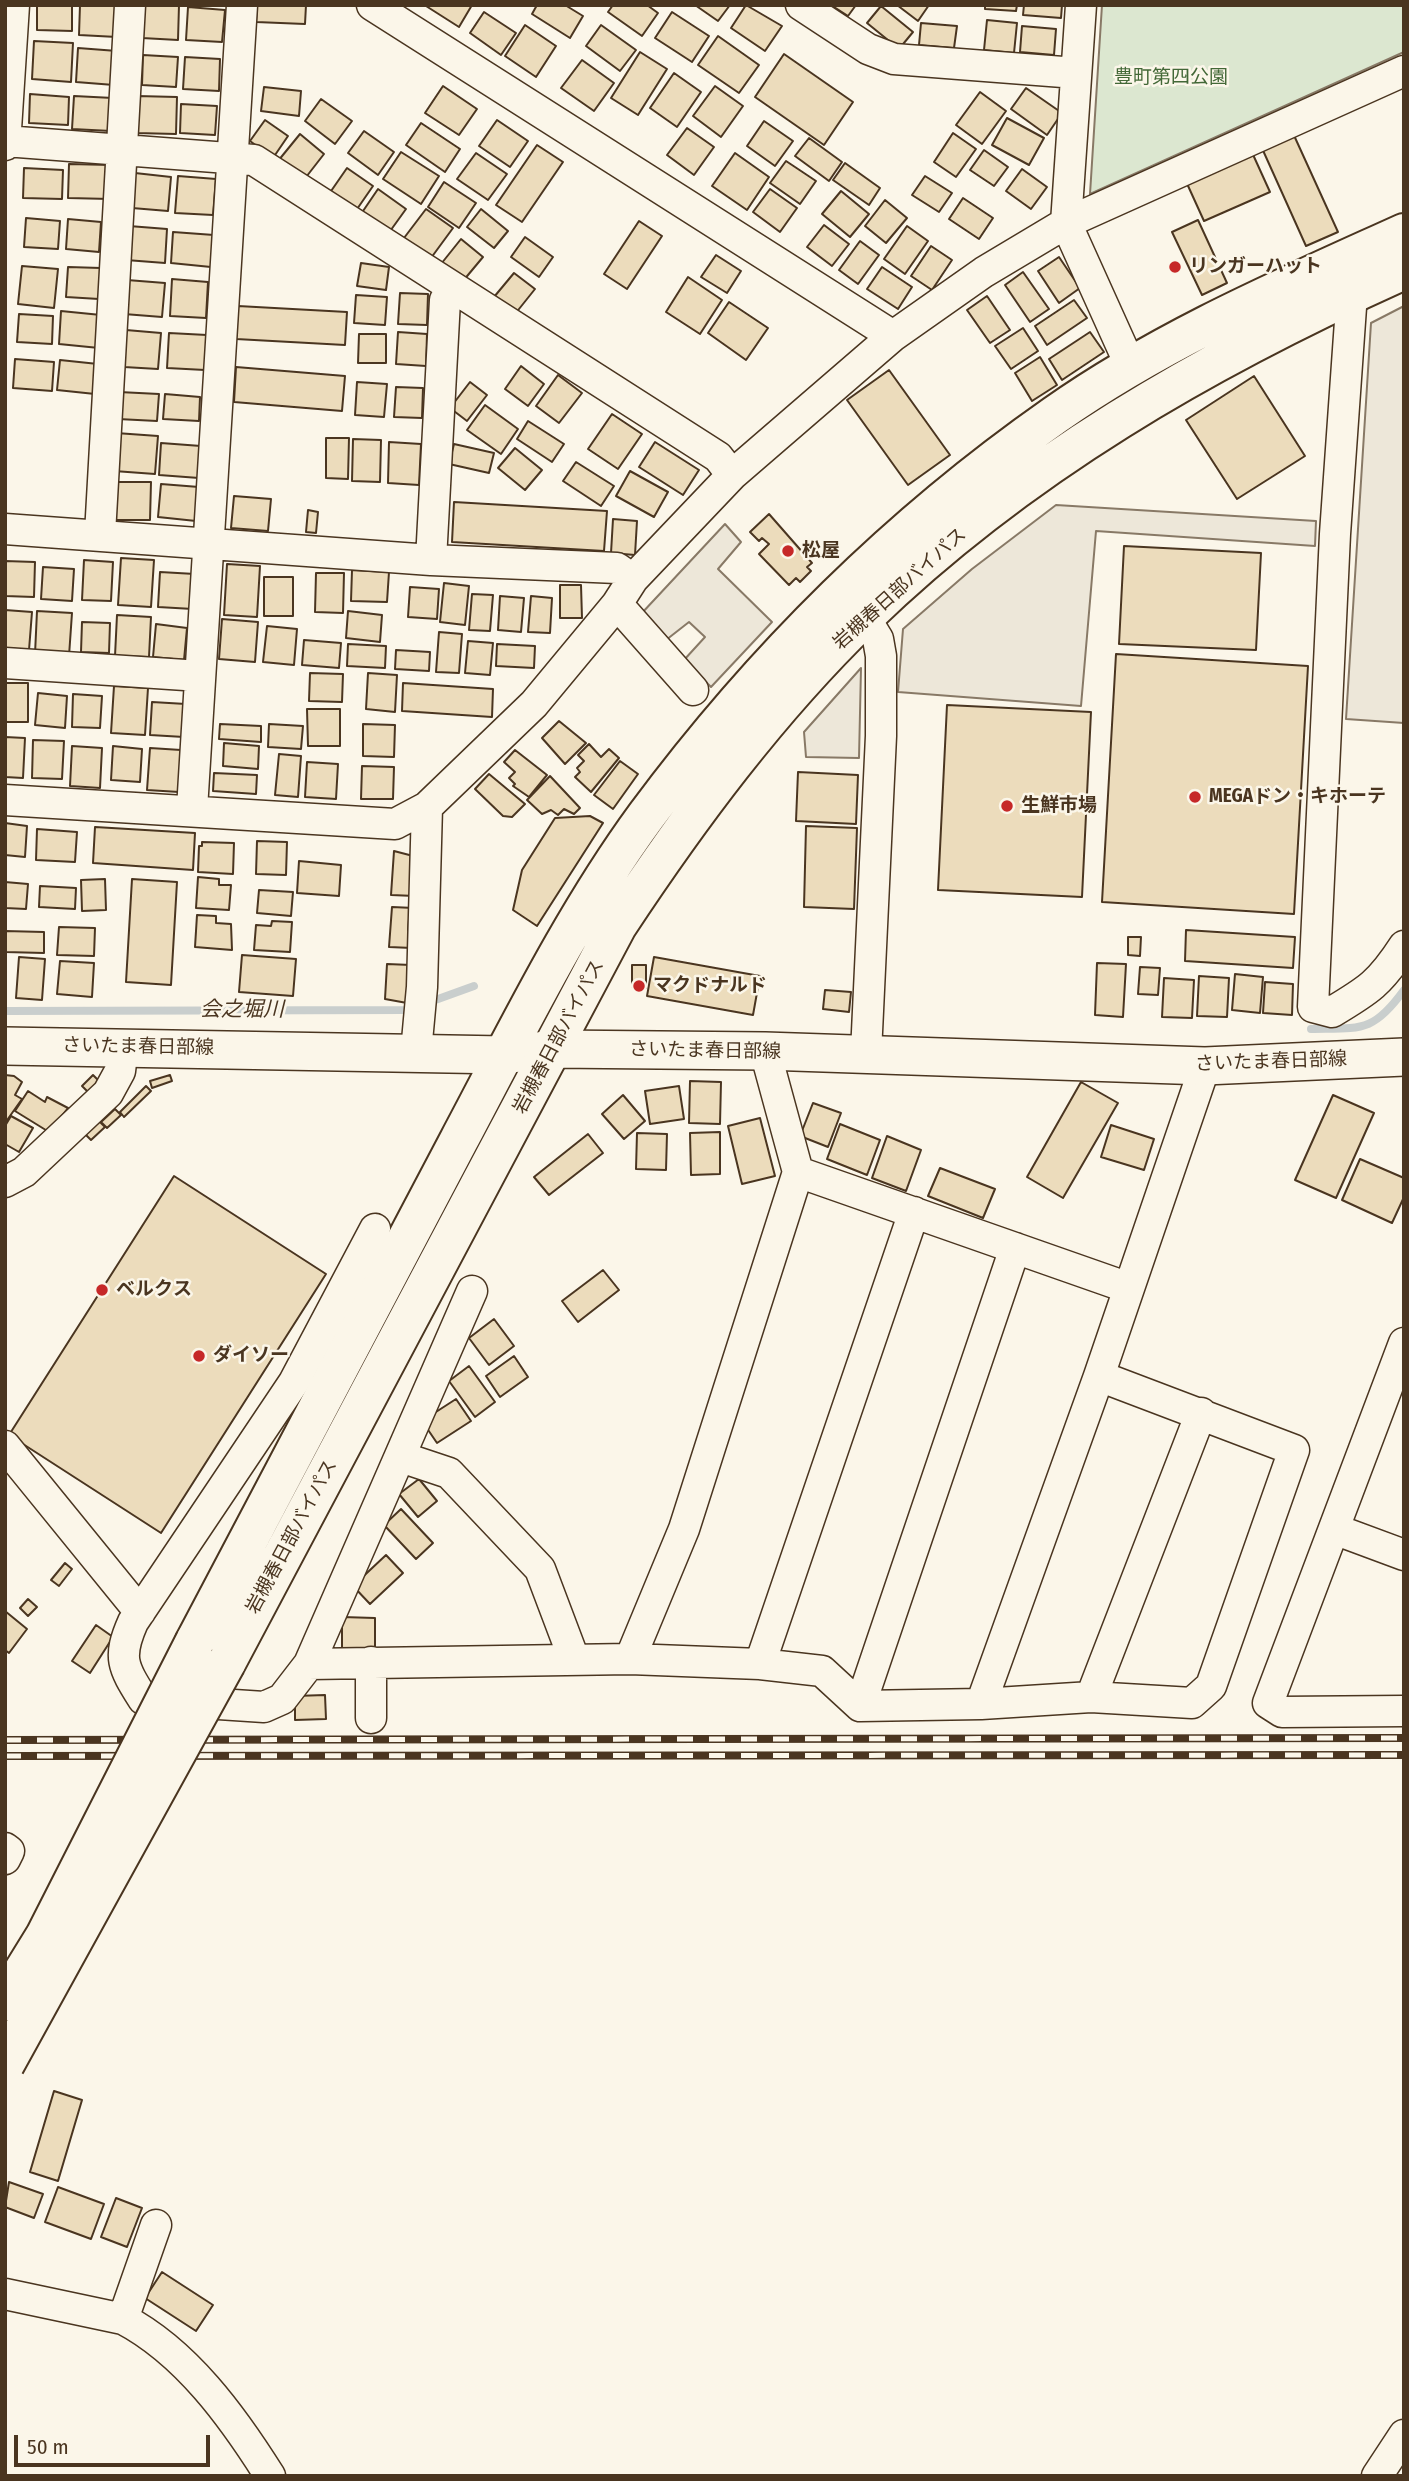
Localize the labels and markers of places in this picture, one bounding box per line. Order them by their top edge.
place label: リンガーハット [1189,256,1322,278]
marker: リンガーハット [1167,259,1183,275]
place label: 松屋 [802,540,840,562]
marker: 松屋 [780,543,796,559]
place label: MEGAドン・キホーテ [1209,786,1386,808]
marker: MEGAドン・キホーテ [1187,789,1203,805]
place label: 生鮮市場 [1021,795,1097,817]
marker: 生鮮市場 [999,798,1015,814]
place label: マクドナルド [653,975,767,997]
marker: マクドナルド [631,978,647,994]
place label: ベルクス [116,1279,192,1301]
marker: ベルクス [94,1282,110,1298]
place label: ダイソー [213,1345,289,1367]
marker: ダイソー [191,1348,207,1364]

